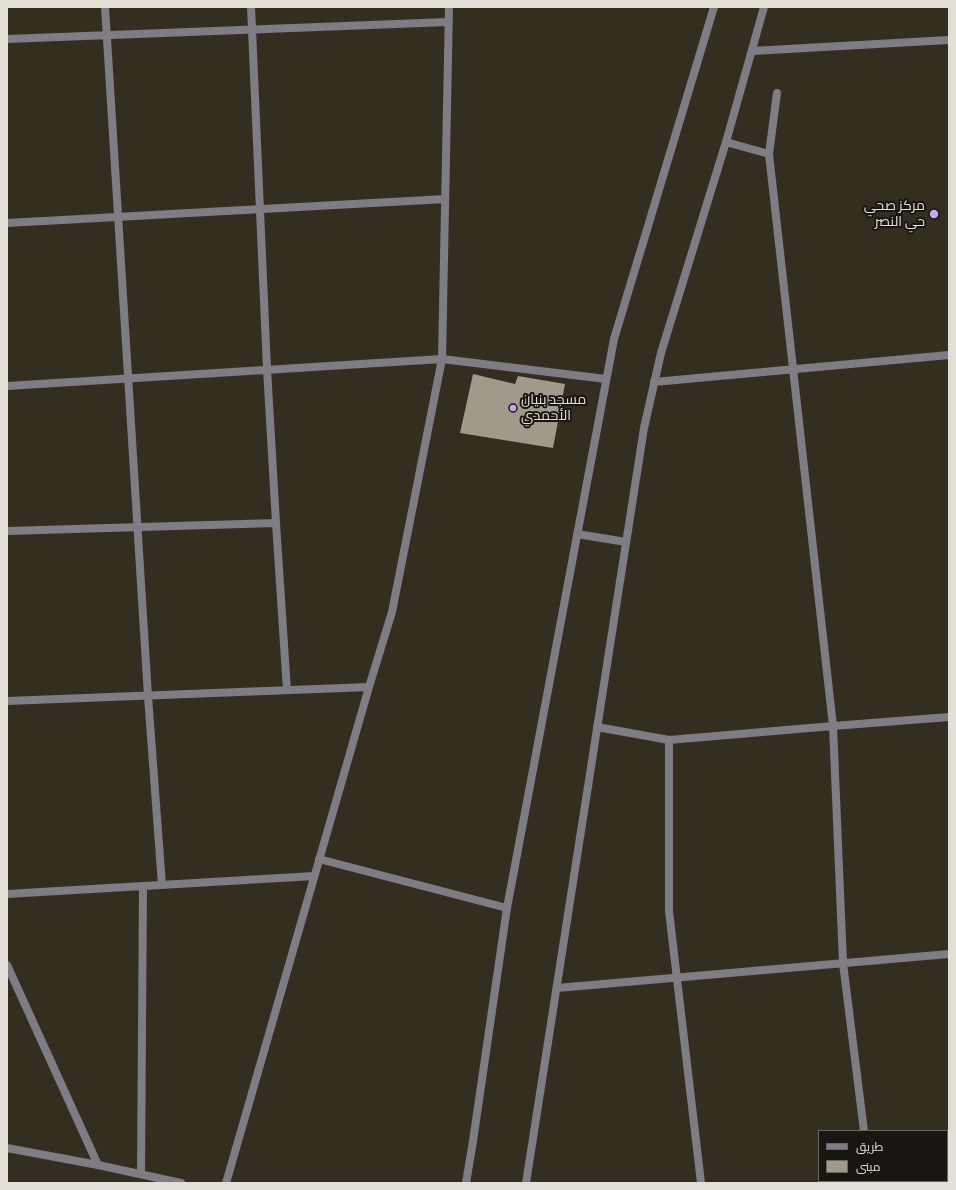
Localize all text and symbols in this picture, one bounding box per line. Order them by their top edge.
place label: مركز صحي حي النصر [864,198,925,230]
marker: مركز صحي حي النصر [928,208,940,220]
place label: مسجد بنيان الأحمدي [521,392,586,424]
marker: مسجد بنيان الأحمدي [508,403,518,413]
legend [818,1130,948,1182]
text: طريق [856,1137,883,1155]
text: مبنى [856,1157,881,1175]

